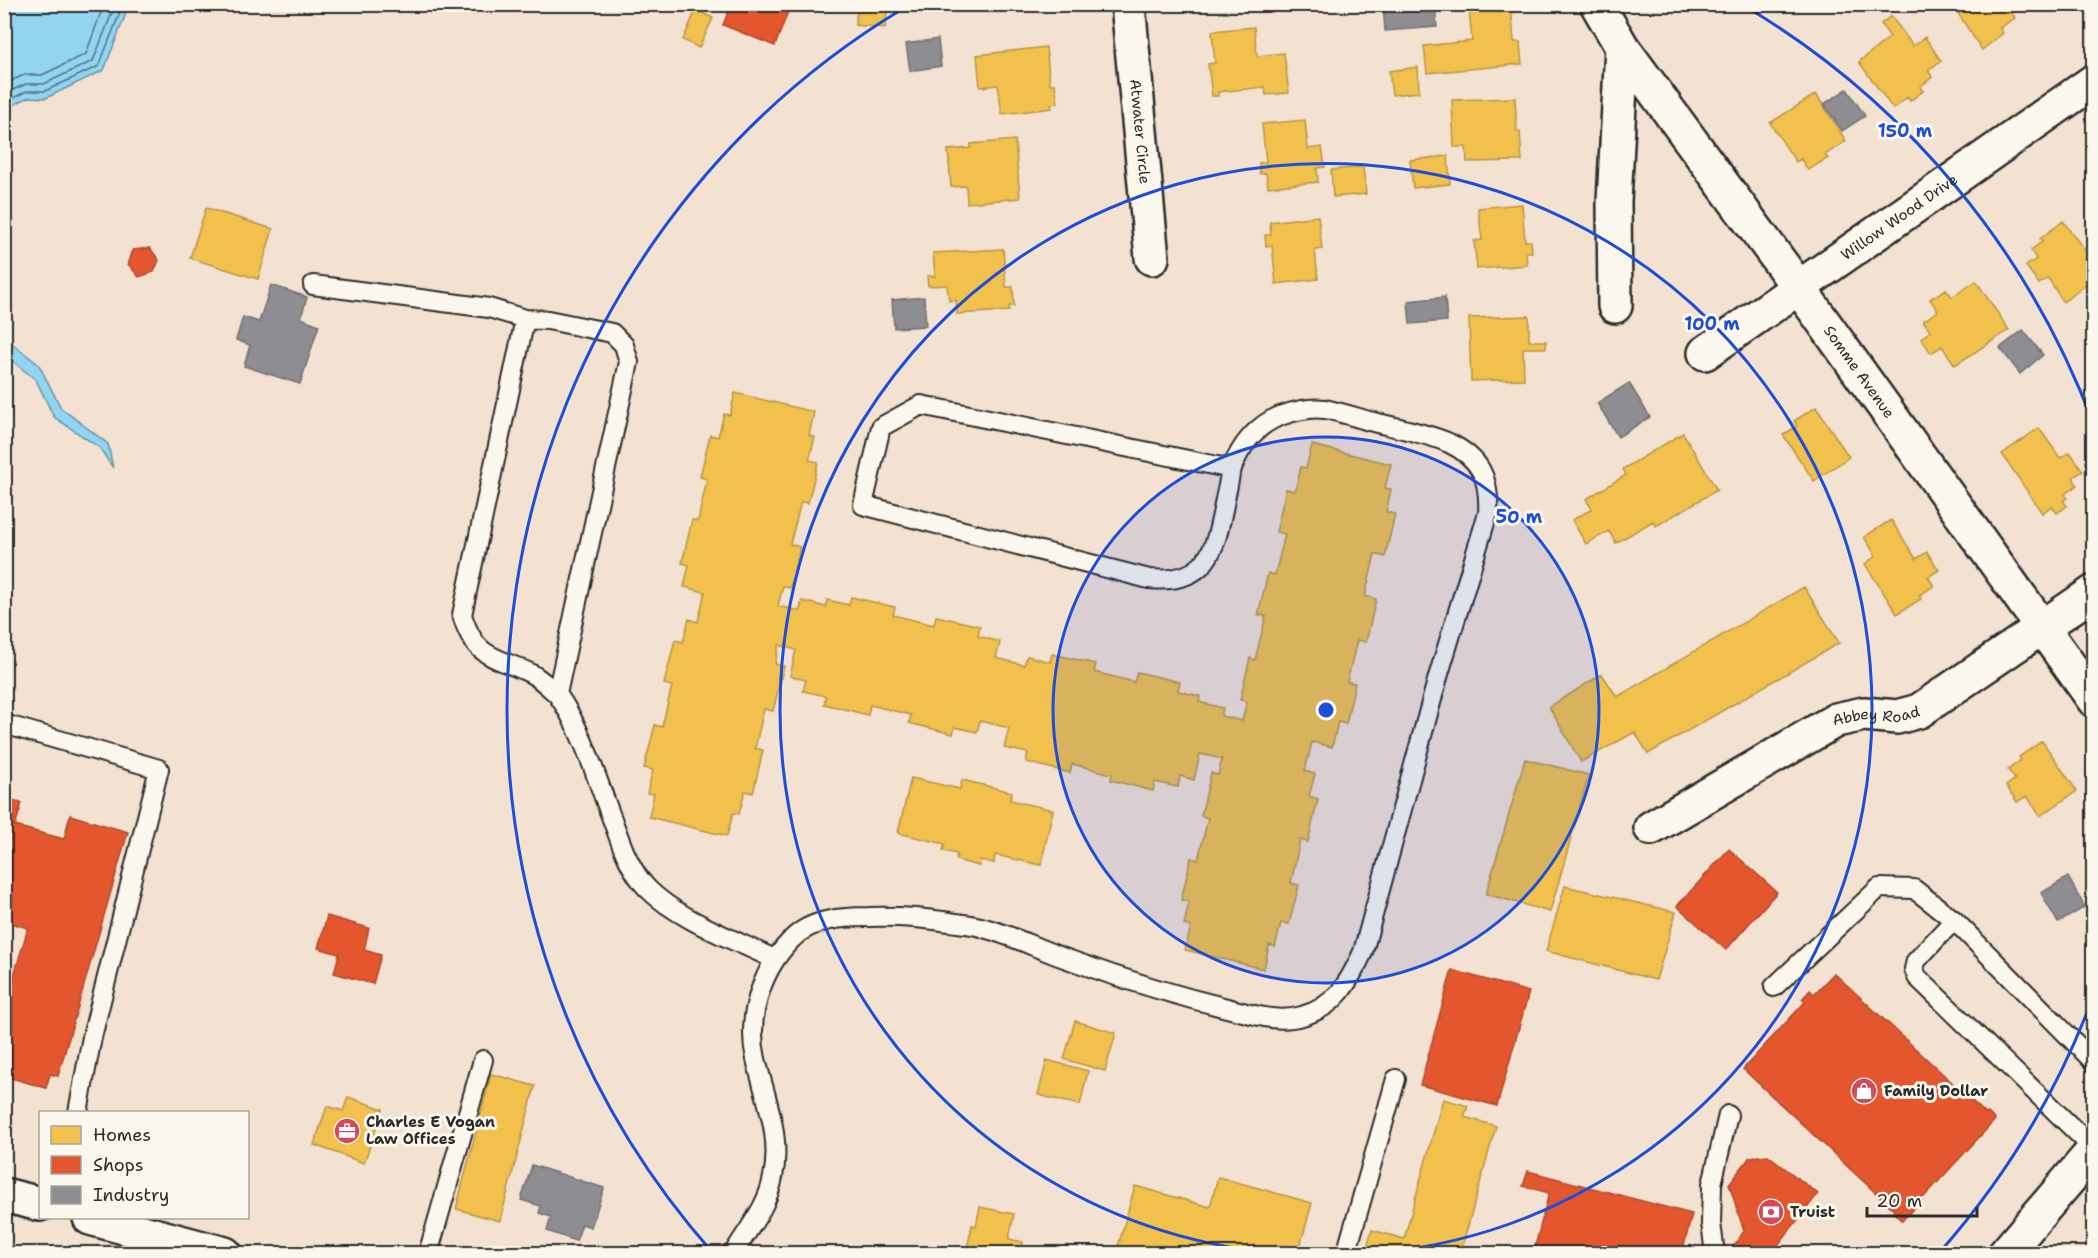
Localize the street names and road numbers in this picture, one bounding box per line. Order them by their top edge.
street label: Atwater Circle [1125,78,1155,185]
street label: Willow Wood Drive [1837,169,1961,265]
street label: Somme Avenue [1819,322,1899,422]
street label: Abbey Road [1831,701,1922,730]

